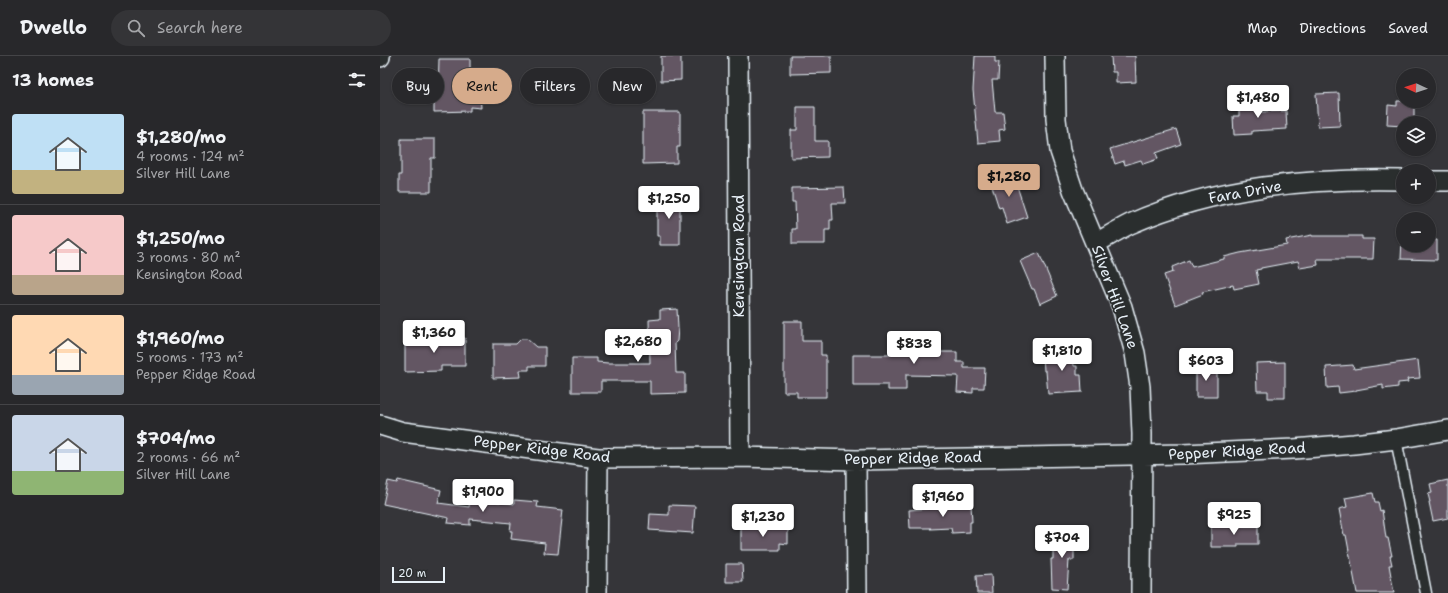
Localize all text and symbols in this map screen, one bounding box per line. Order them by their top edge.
search box [111,10,391,46]
text: Dwello [20,15,87,40]
icon: search [125,17,147,39]
text: Search here [157,18,243,38]
text: Map [1248,19,1278,37]
text: Directions [1300,19,1366,37]
text: Saved [1388,19,1428,37]
chip: Buy [392,68,444,104]
chip: Rent [452,68,512,104]
chip: Filters [520,68,590,104]
chip: New [598,68,656,104]
north arrow [1396,68,1436,108]
map controls [1396,68,1436,252]
text: 13 homes [12,69,94,91]
icon: filters [346,69,368,91]
pin: $1,480 [1225,85,1291,119]
text: $1,480 [1236,89,1280,106]
button: layers [1396,116,1436,156]
text: $1,280/mo [136,126,226,148]
icon: home [44,130,92,178]
text: 4 rooms · 124 m² [136,148,245,165]
pin: $1,280 [976,164,1042,198]
button: + [1396,164,1436,204]
text: Silver Hill Lane [136,165,230,182]
text: $1,280 [987,168,1031,185]
street label: Fara Drive [1207,176,1283,208]
pin: $1,250 [636,186,702,220]
text: $1,250 [647,190,691,207]
street label: Kensington Road [729,194,749,317]
button: − [1396,212,1436,252]
text: $1,250/mo [136,227,225,249]
icon: home [44,231,92,279]
street label: Silver Hill Lane [1087,242,1143,352]
text: 3 rooms · 80 m² [136,249,240,266]
text: Kensington Road [136,266,243,283]
pin: $1,360 [401,320,467,354]
text: $1,360 [412,324,456,341]
text: $1,960/mo [136,327,224,349]
pin: $2,680 [605,329,671,363]
icon: home [44,331,92,379]
pin: $838 [890,331,938,365]
text: $2,680 [614,333,662,350]
text: $838 [896,335,932,352]
pin: $1,810 [1029,338,1095,372]
text: $1,810 [1042,342,1082,359]
pin: $603 [1182,348,1230,382]
text: 5 rooms · 173 m² [136,349,243,366]
text: $603 [1188,352,1224,369]
text: Pepper Ridge Road [136,366,255,383]
text: $704/mo [136,427,216,449]
icon: home [44,431,92,479]
street label: Pepper Ridge Road [472,431,612,467]
street label: Pepper Ridge Road [1168,437,1307,465]
street label: Pepper Ridge Road [844,447,983,469]
text: 2 rooms · 66 m² [136,449,240,466]
text: Silver Hill Lane [136,466,230,483]
pin: $1,900 [450,479,516,513]
text: $1,900 [462,483,504,500]
pin: $1,960 [910,484,976,518]
text: $1,960 [922,488,964,505]
pin: $925 [1210,502,1258,536]
pin: $1,230 [730,504,796,538]
text: $925 [1217,506,1251,523]
text: $1,230 [741,508,785,525]
pin: $704 [1038,525,1086,559]
text: $704 [1044,529,1080,546]
scale bar [392,565,445,584]
text: 20 m [398,566,426,581]

